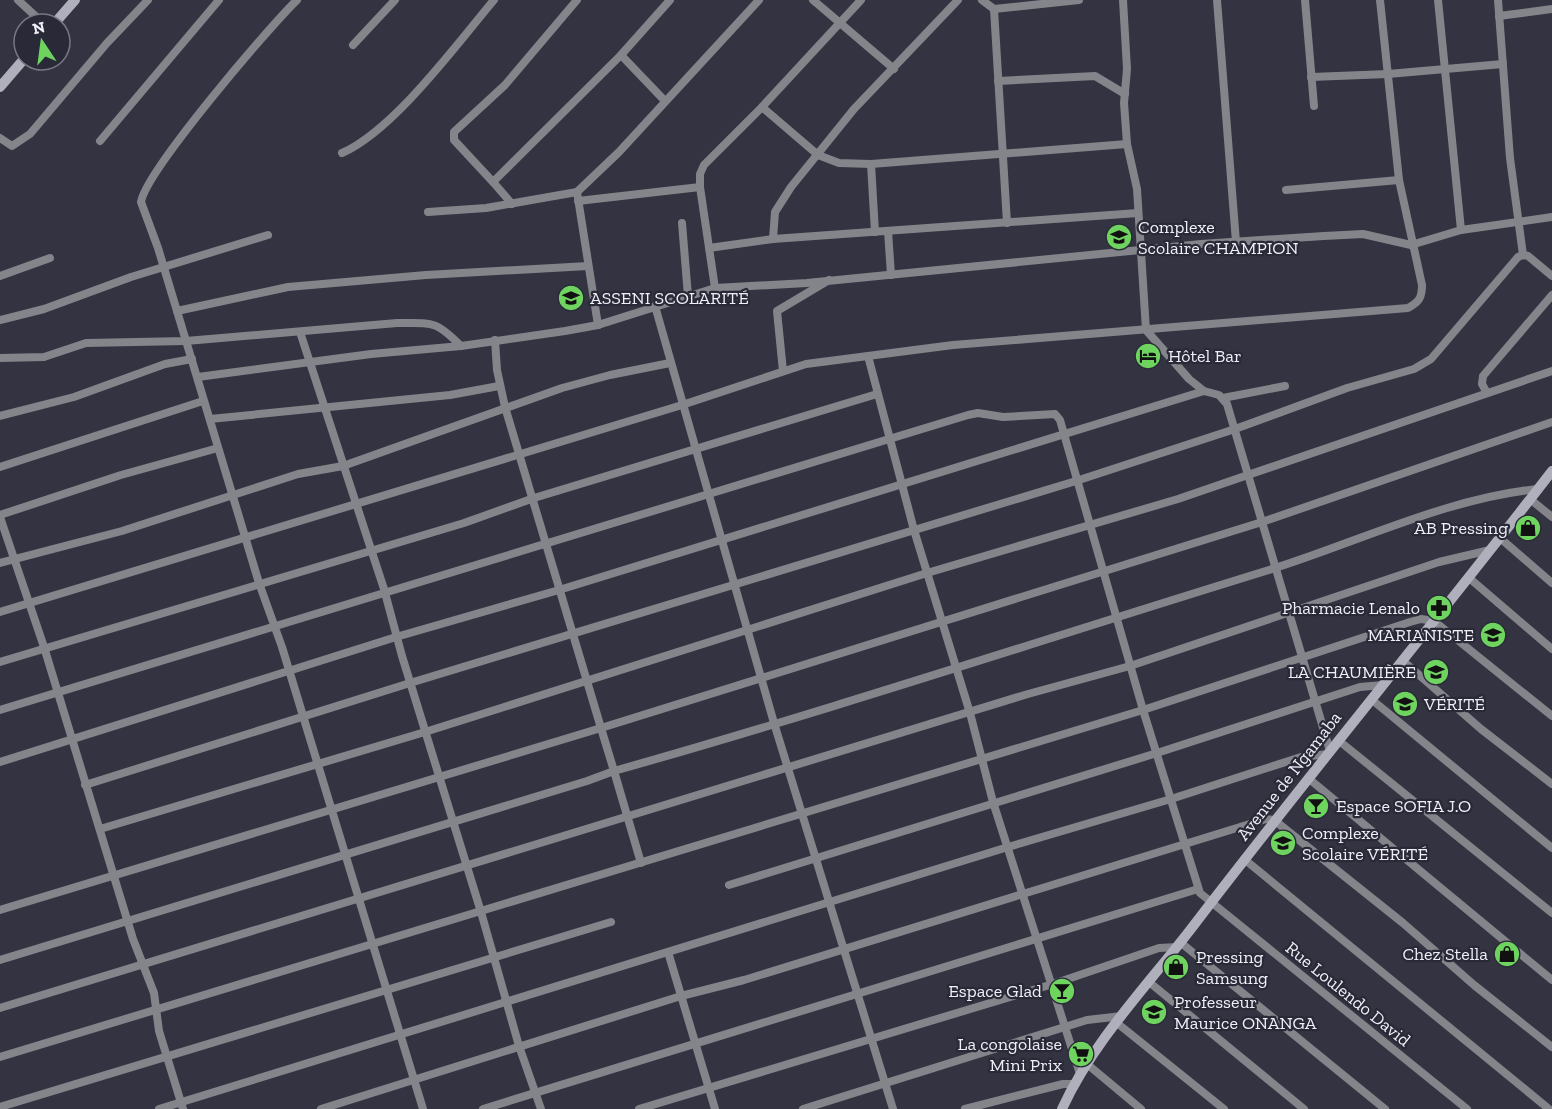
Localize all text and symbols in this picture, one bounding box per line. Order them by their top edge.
north arrow [12,12,72,72]
text: N [31,17,47,38]
place label: Complexe Scolaire CHAMPION [1138,216,1299,259]
school or university icon: Complexe Scolaire CHAMPION [1104,222,1134,252]
school or university icon: ASSENI SCOLARITÉ [556,283,586,313]
place label: ASSENI SCOLARITÉ [590,287,749,309]
hotel icon: Hôtel Bar [1133,341,1163,371]
place label: Hôtel Bar [1168,345,1242,367]
shop icon: AB Pressing [1513,513,1543,543]
place label: AB Pressing [1414,517,1508,539]
pharmacy icon: Pharmacie Lenalo [1424,593,1454,623]
place label: Pharmacie Lenalo [1282,597,1420,619]
school or university icon: MARIANISTE [1478,620,1508,650]
place label: MARIANISTE [1367,624,1474,646]
school or university icon: LA CHAUMIÈRE [1421,657,1451,687]
place label: LA CHAUMIÈRE [1288,661,1416,683]
school or university icon: VÉRITÉ [1390,689,1420,719]
place label: VÉRITÉ [1423,693,1485,715]
street label: Avenue de Ngamaba [1232,707,1346,845]
bar icon: Espace SOFIA J.O [1301,791,1331,821]
place label: Espace SOFIA J.O [1336,795,1471,817]
place label: Complexe Scolaire VÉRITÉ [1302,822,1428,865]
school or university icon: Complexe Scolaire VÉRITÉ [1268,828,1298,858]
street label: Rue Loulendo David [1281,937,1415,1051]
shop icon: Chez Stella [1492,939,1522,969]
place label: Chez Stella [1402,943,1488,965]
place label: Pressing Samsung [1196,946,1268,989]
shop icon: Pressing Samsung [1161,952,1191,982]
bar icon: Espace Glad [1047,976,1077,1006]
place label: Espace Glad [948,980,1042,1002]
place label: Professeur Maurice ONANGA [1174,991,1317,1034]
school or university icon: Professeur Maurice ONANGA [1139,997,1169,1027]
place label: La congolaise Mini Prix [958,1033,1062,1076]
supermarket icon: La congolaise Mini Prix [1066,1039,1096,1069]

